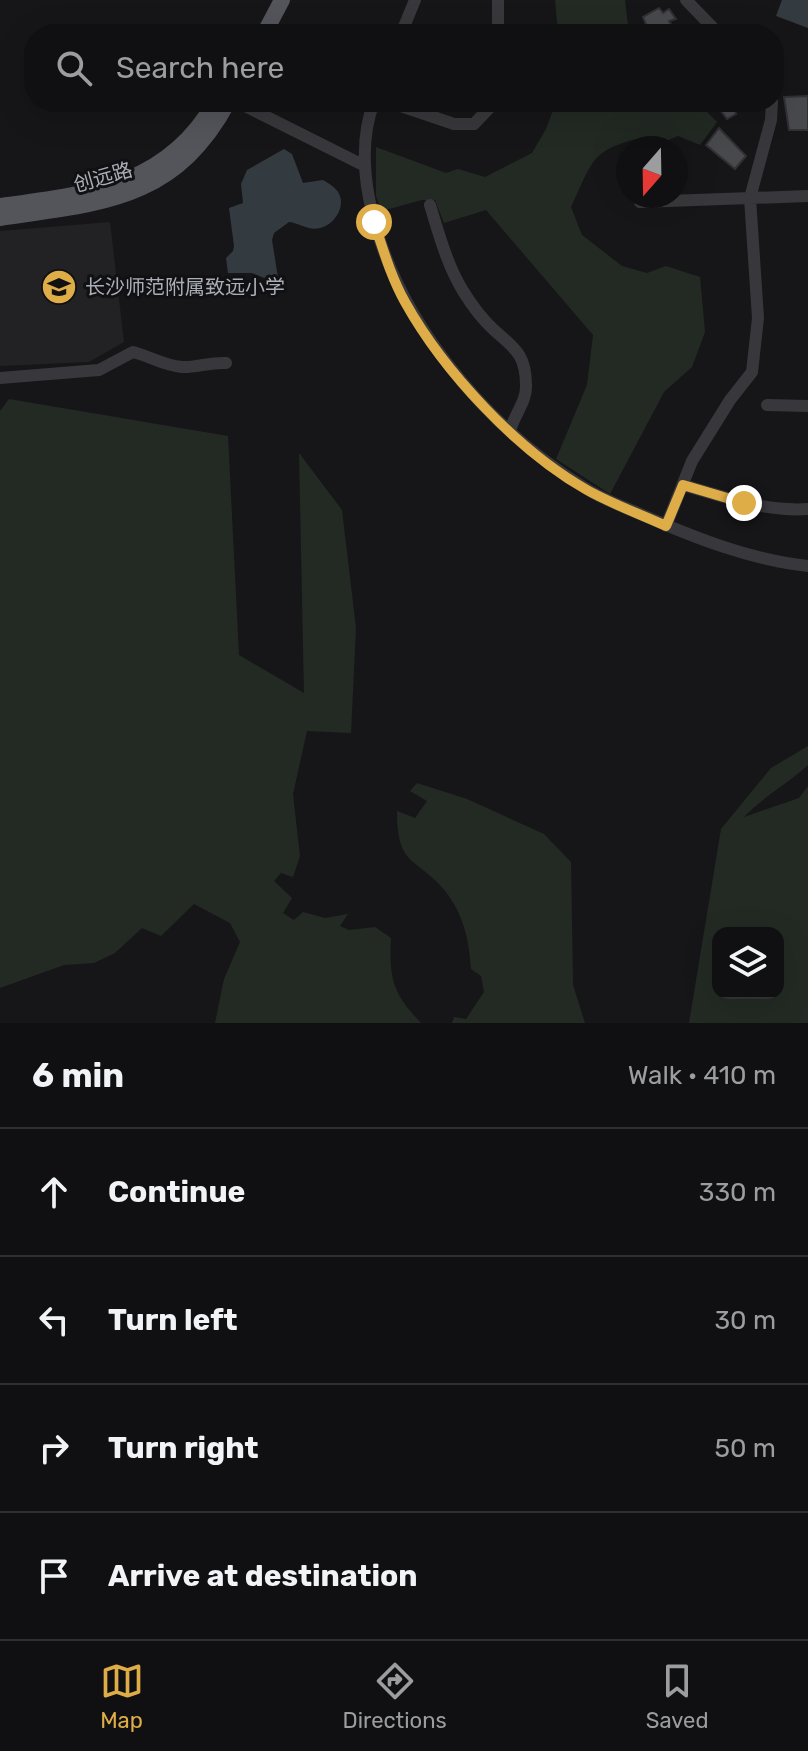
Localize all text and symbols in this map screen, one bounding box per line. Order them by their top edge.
search box [24,24,784,112]
icon: search [52,46,96,90]
text: Search here [116,50,284,86]
north arrow [616,136,688,208]
street label: 创远路 [71,157,135,197]
route start [356,204,392,240]
school or university icon: 长沙师范附属致远小学 [40,268,78,306]
place label: 长沙师范附属致远小学 [85,275,285,299]
route end [726,485,762,521]
map controls [712,927,784,999]
button: layers [712,927,784,999]
text: 6 min [32,1055,124,1096]
text: Walk · 410 m [628,1060,776,1091]
icon: ahead [32,1170,76,1214]
text: Continue [108,1174,245,1210]
text: 330 m [699,1177,776,1208]
icon: left [32,1298,76,1342]
text: Turn left [108,1302,238,1338]
text: 30 m [714,1305,776,1336]
icon: right [32,1426,76,1470]
text: Turn right [108,1430,259,1466]
text: 50 m [715,1433,776,1464]
icon: arrive [32,1554,76,1598]
text: Arrive at destination [108,1558,418,1594]
tab: Map [100,1659,144,1734]
tab: Directions [343,1659,447,1734]
tab: Saved [646,1659,709,1734]

